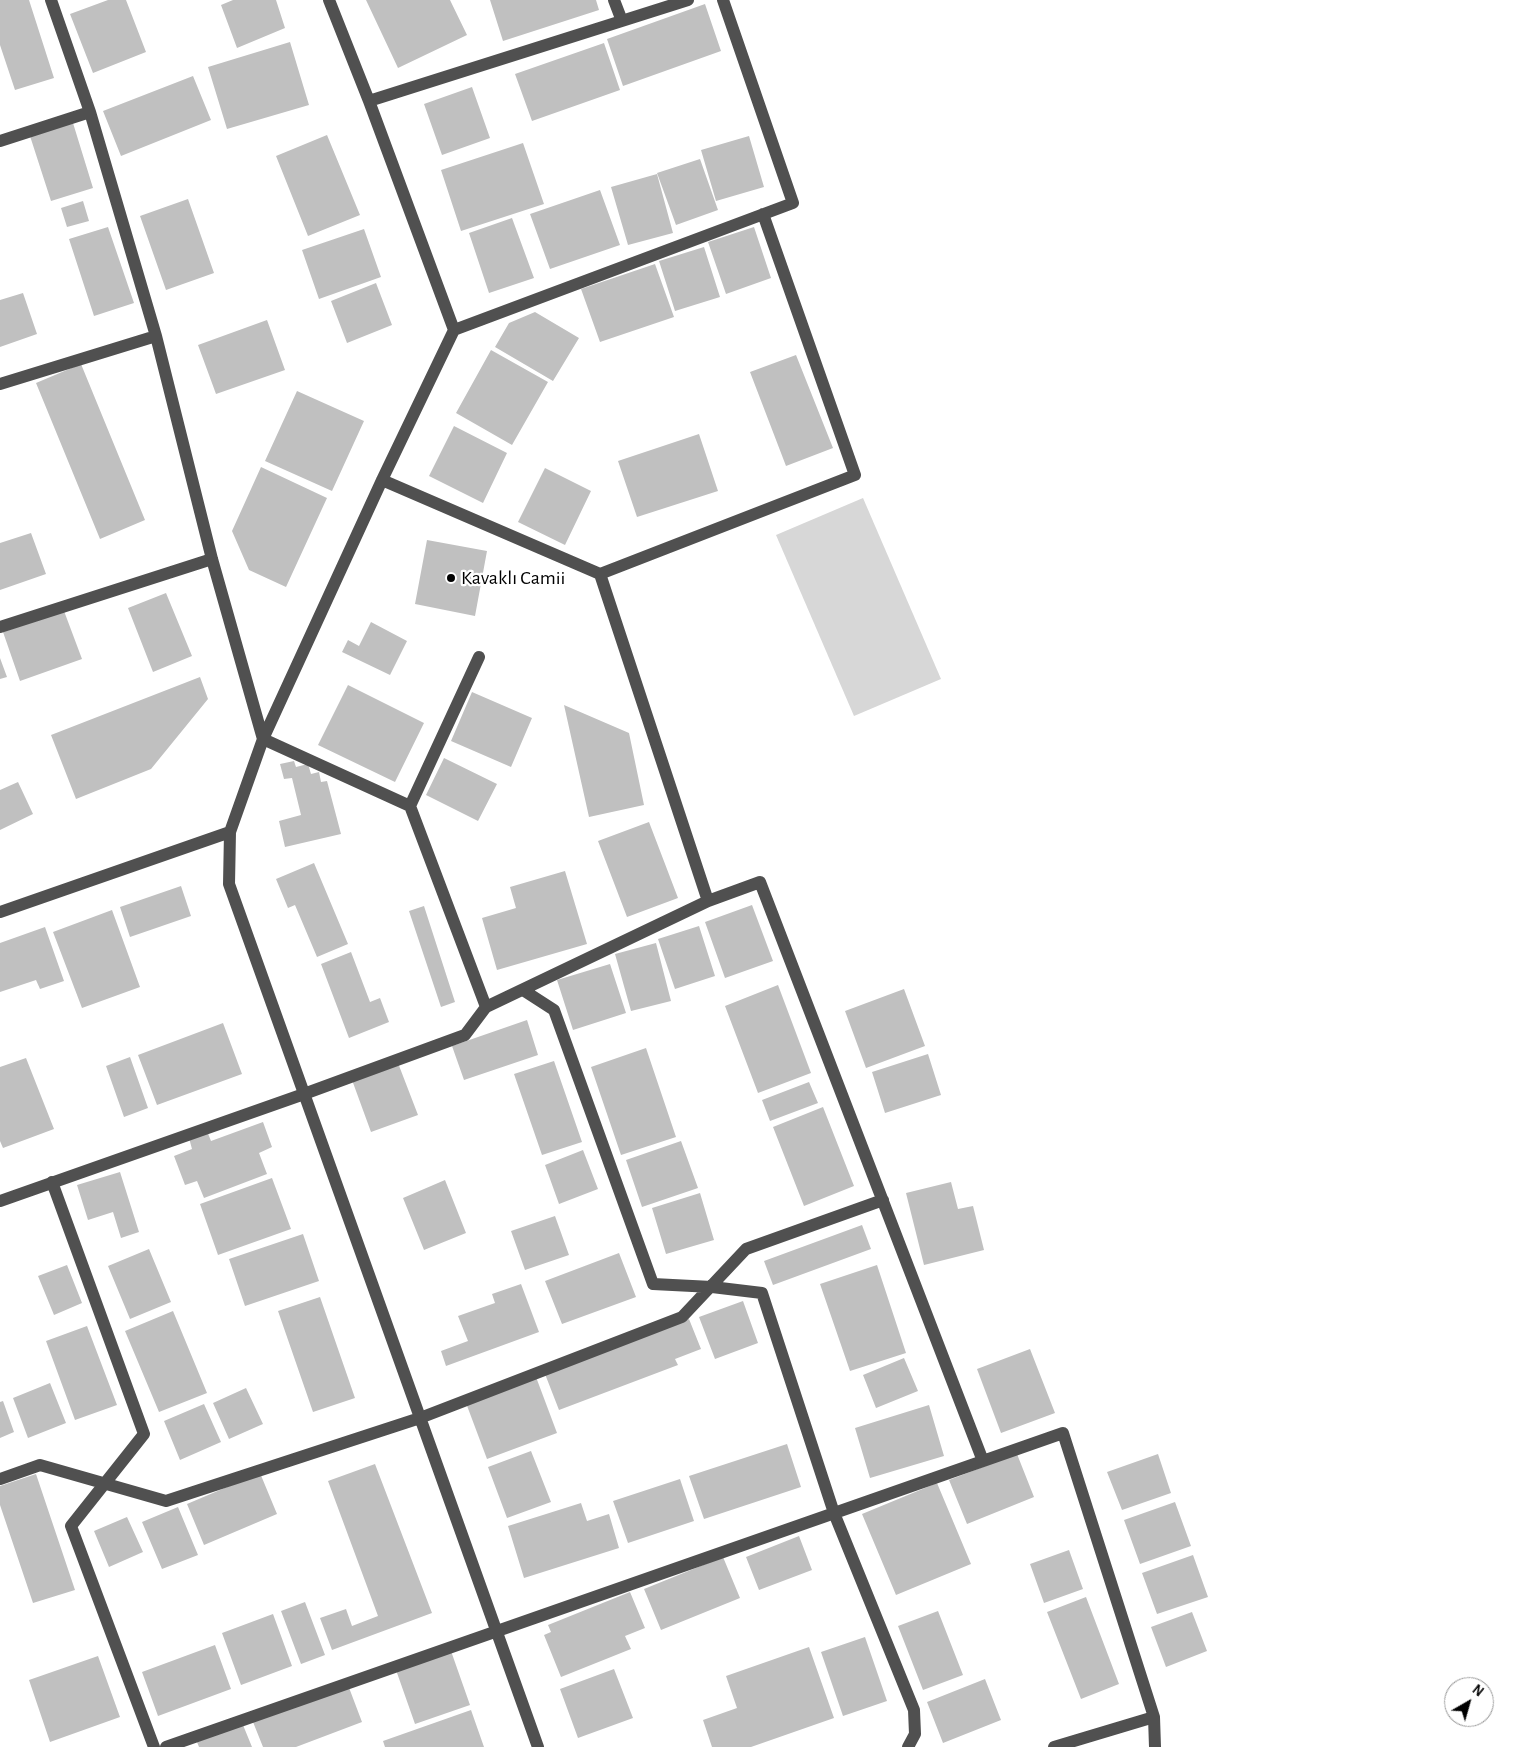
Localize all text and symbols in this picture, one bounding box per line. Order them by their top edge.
place label: Kavaklı Camii [461,566,565,590]
marker: Kavaklı Camii [445,572,457,584]
north arrow [1444,1677,1494,1727]
text: N [1469,1682,1486,1699]

